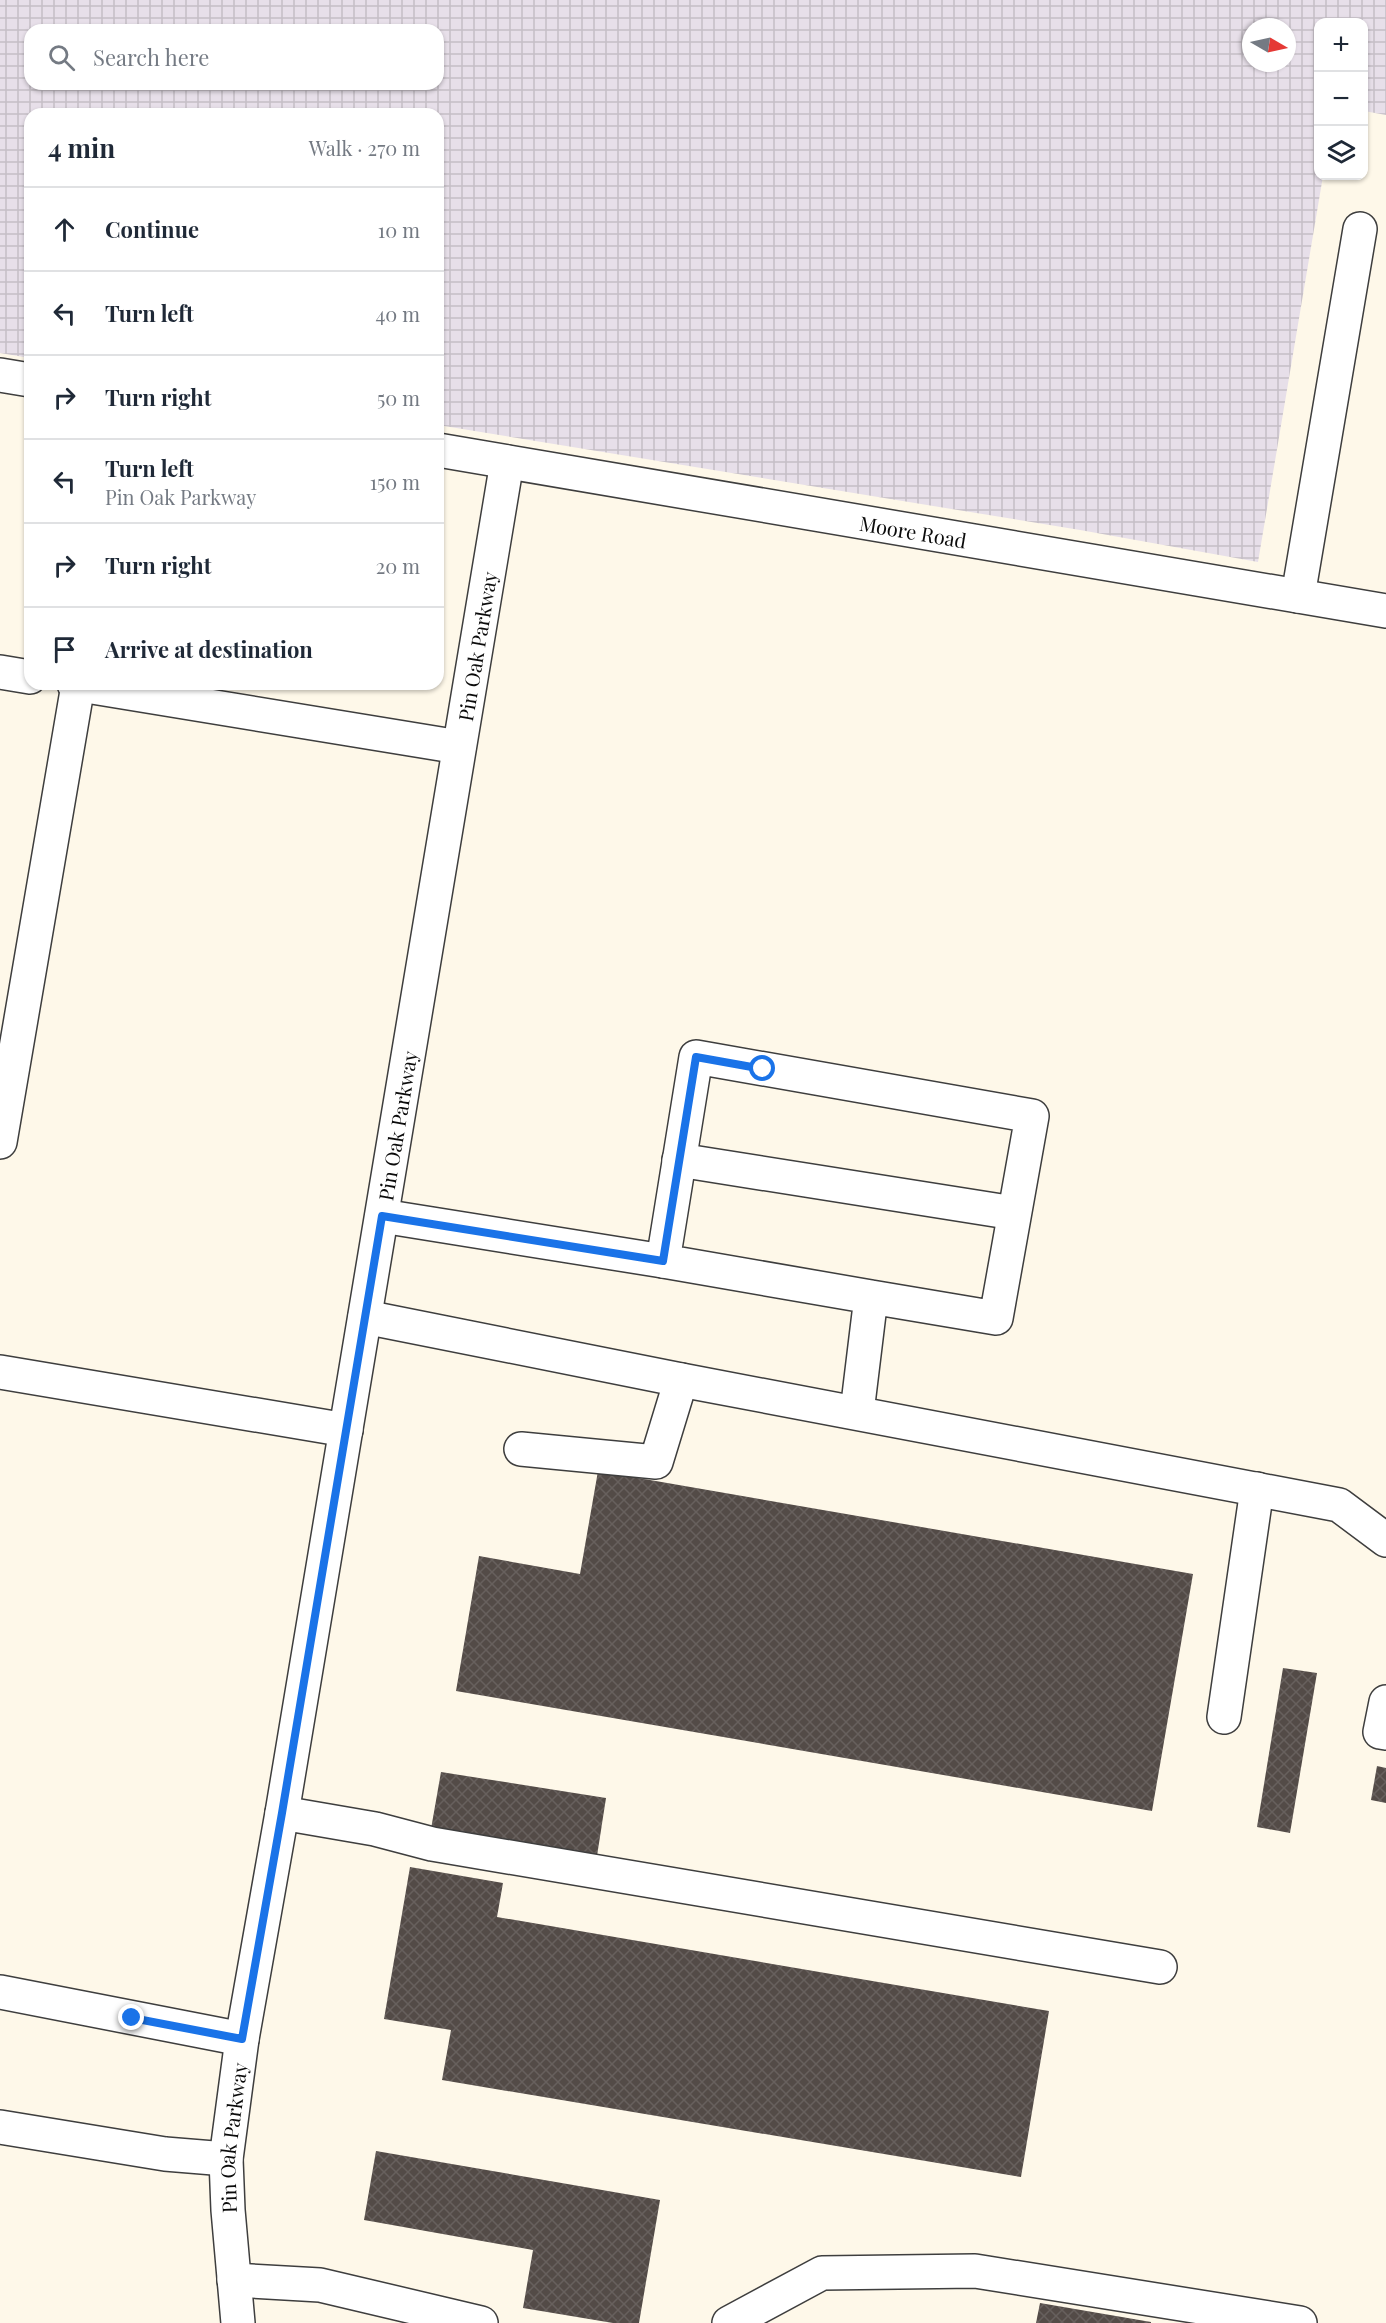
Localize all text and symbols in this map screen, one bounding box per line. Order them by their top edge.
north arrow [1242,18,1296,72]
map controls [1314,18,1368,180]
button: + [1314,18,1368,72]
search box [24,24,444,90]
icon: search [45,41,78,74]
text: Search here [93,42,209,72]
button: − [1314,72,1368,126]
button: layers [1314,126,1368,180]
text: 4 min [48,130,115,165]
text: Walk · 270 m [309,134,420,161]
icon: ahead [48,213,81,246]
text: Continue [105,214,199,244]
text: 10 m [378,216,420,243]
icon: left [48,297,81,330]
text: Turn left [105,298,194,328]
text: 40 m [375,300,420,327]
icon: right [48,381,81,414]
text: Turn right [105,382,211,412]
text: 50 m [377,384,420,411]
text: Turn left [105,453,194,483]
icon: left [48,465,81,498]
text: 150 m [370,468,420,495]
text: Pin Oak Parkway [105,483,256,510]
street label: Moore Road [858,508,969,553]
icon: right [48,549,81,582]
text: Turn right [105,550,211,580]
text: 20 m [376,552,420,579]
street label: Pin Oak Parkway [451,569,502,723]
icon: arrive [48,633,81,666]
text: Arrive at destination [105,634,313,664]
street label: Pin Oak Parkway [371,1049,422,1202]
route start [749,1055,775,1081]
route end [118,2004,144,2030]
street label: Pin Oak Parkway [212,2061,252,2214]

